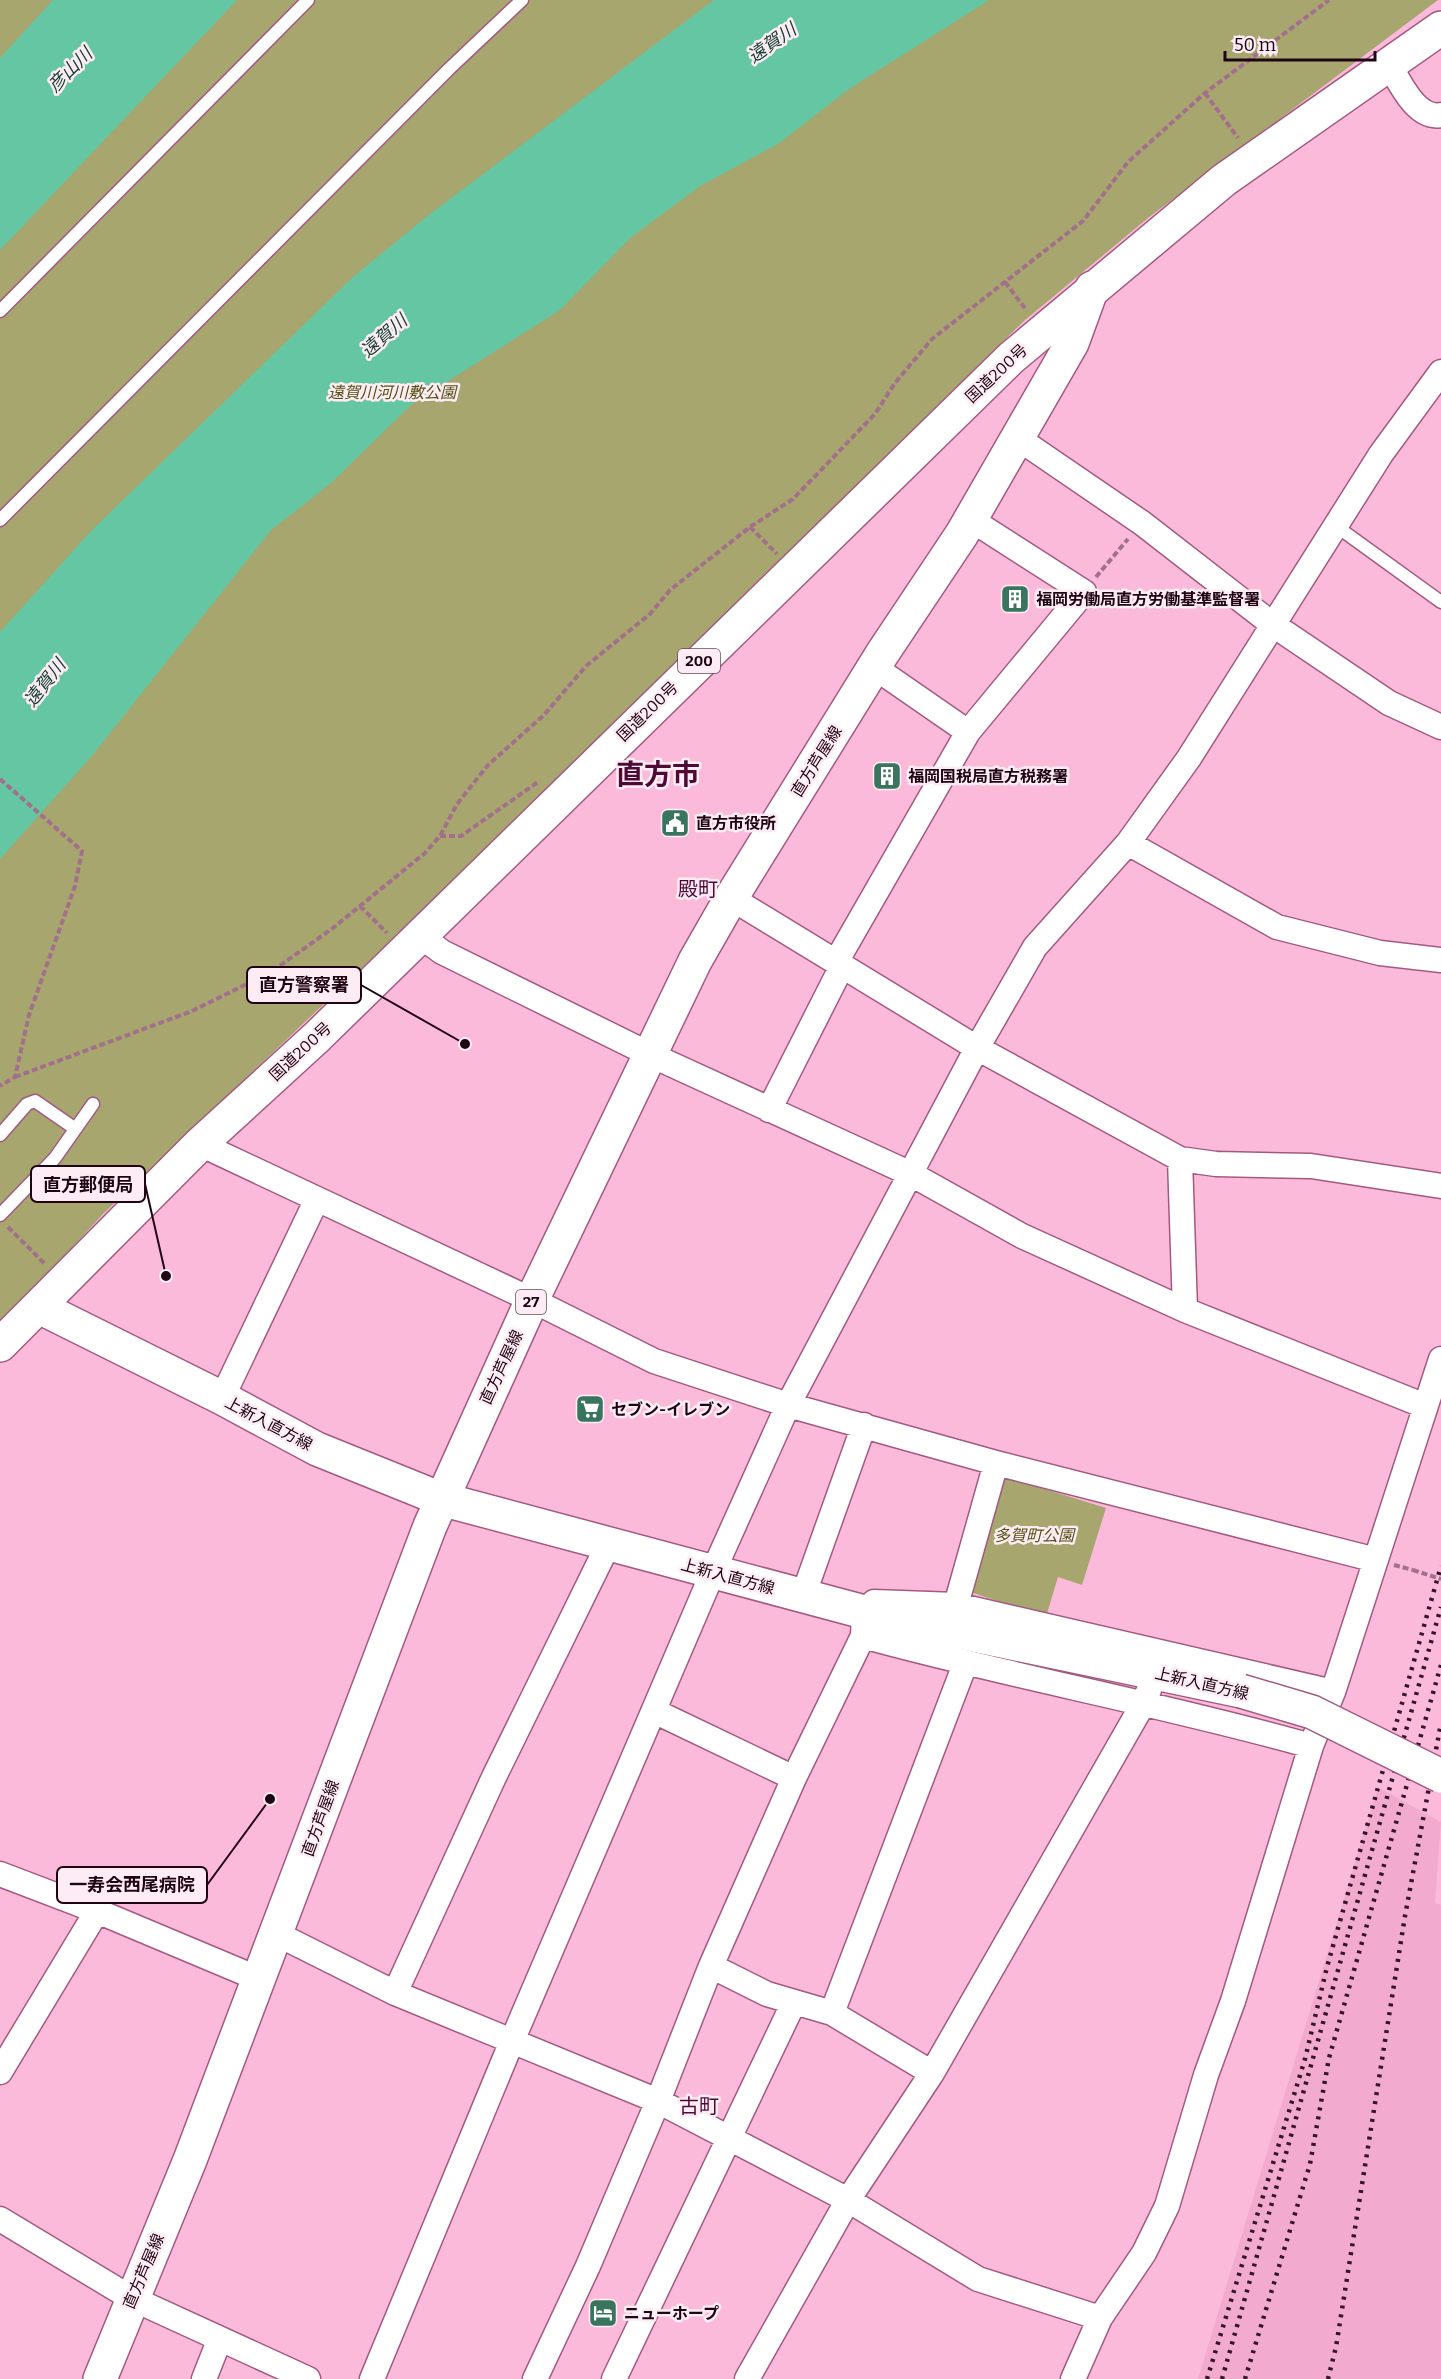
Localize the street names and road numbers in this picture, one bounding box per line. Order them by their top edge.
street label: 国道200号 [962,340,1031,407]
road number: 200 [678,649,720,673]
street label: 国道200号 [613,678,682,745]
street label: 直方芦屋線 [787,722,846,800]
street label: 国道200号 [266,1018,335,1085]
road number: 27 [516,1290,546,1314]
street label: 直方芦屋線 [476,1327,527,1407]
street label: 上新入直方線 [222,1393,316,1454]
street label: 上新入直方線 [679,1555,777,1598]
street label: 上新入直方線 [1153,1663,1251,1704]
street label: 直方芦屋線 [298,1777,343,1859]
street label: 直方芦屋線 [119,2231,168,2312]

